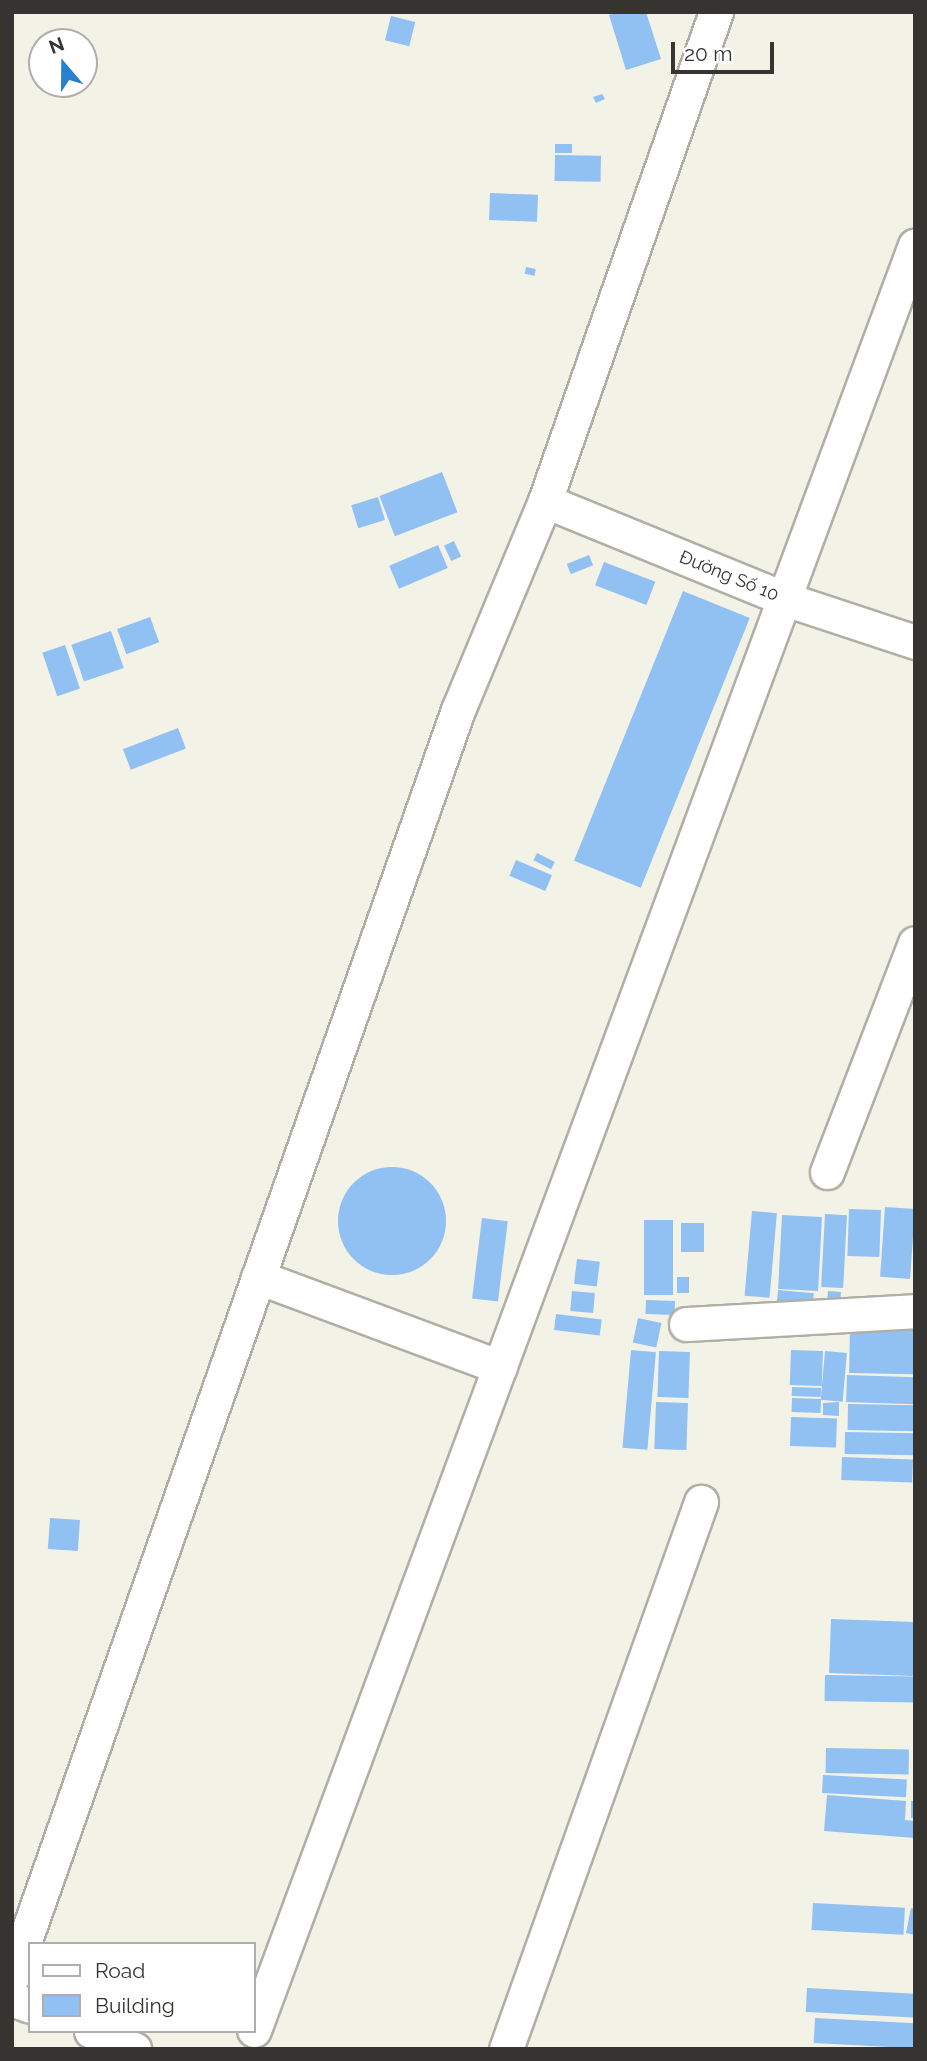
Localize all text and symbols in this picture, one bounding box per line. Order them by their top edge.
north arrow [28,28,98,98]
scale bar [675,28,778,72]
text: N [46,32,67,58]
text: 20 m [684,41,732,66]
street label: Đường Số 10 [676,546,782,606]
legend [28,1942,256,2033]
text: Road [95,1958,145,1983]
text: Building [95,1993,175,2018]

